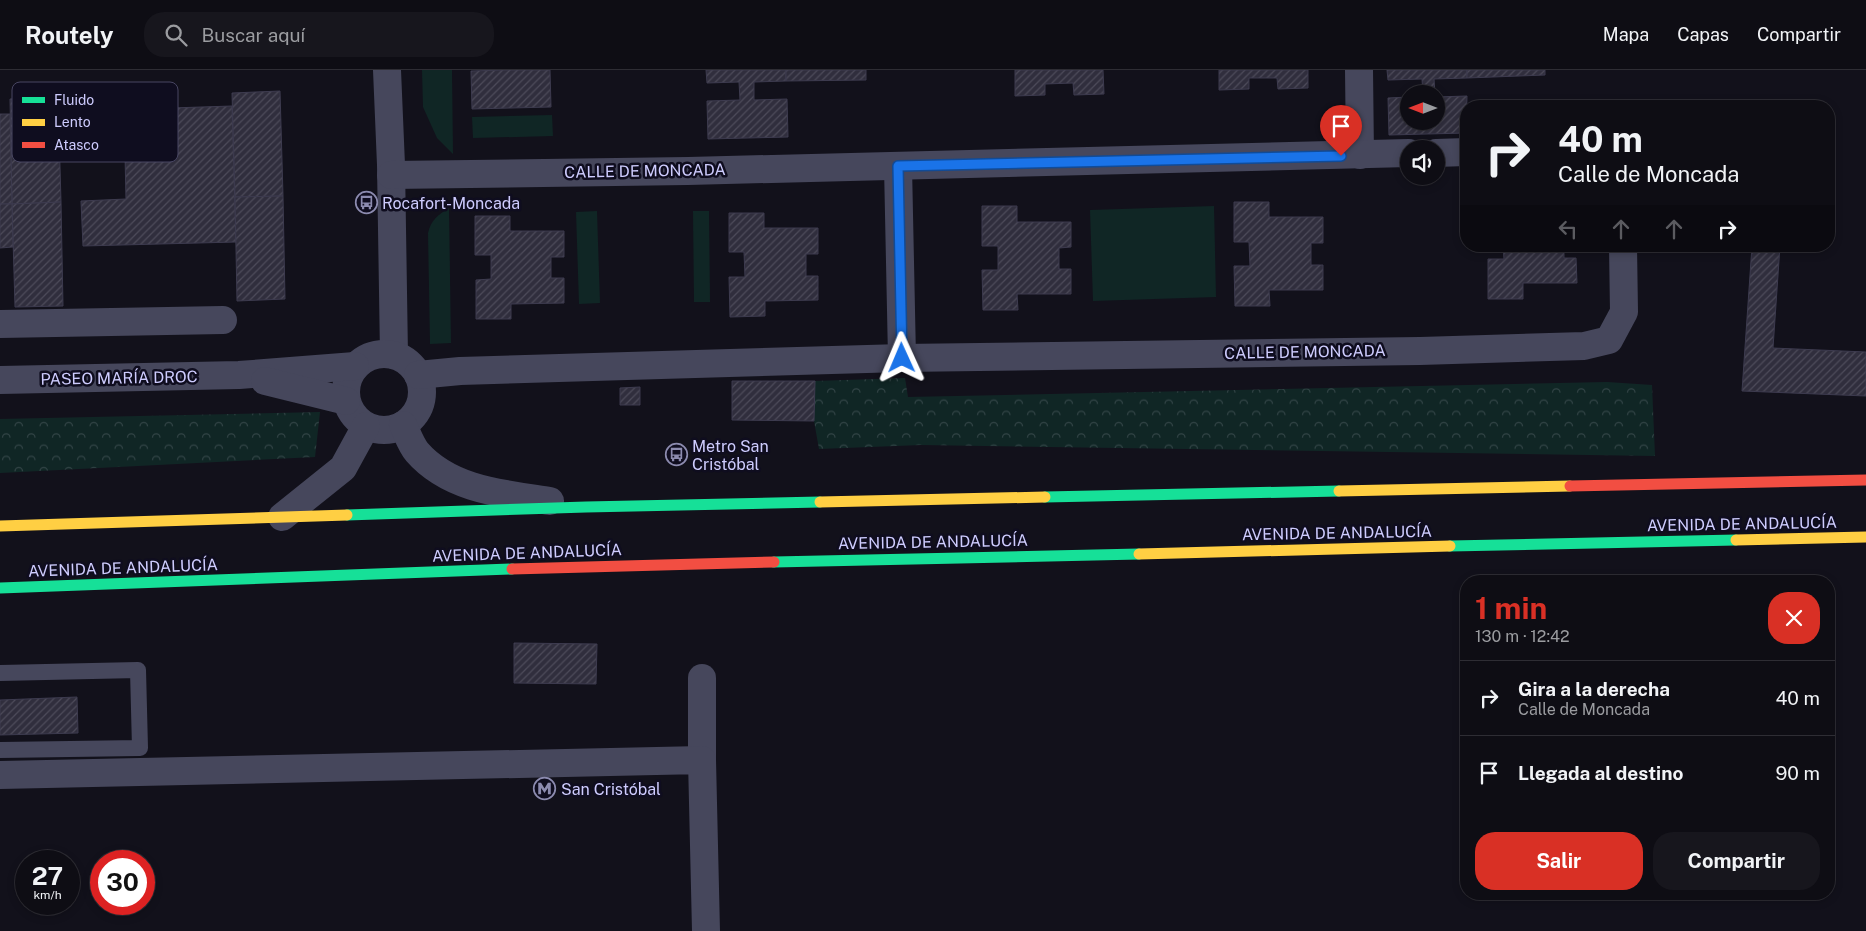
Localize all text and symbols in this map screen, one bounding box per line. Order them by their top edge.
search box [144,12,494,57]
text: Routely [25,21,114,49]
icon: search [162,21,190,49]
text: Buscar aquí [202,24,305,46]
text: Mapa [1603,24,1649,45]
text: Capas [1677,24,1729,45]
text: Compartir [1757,24,1841,45]
legend [12,82,178,162]
north arrow [1400,85,1445,130]
map controls [1400,85,1445,185]
text: Fluido [54,92,94,108]
pin [1320,105,1362,156]
icon: arrive [1327,112,1355,140]
text: Lento [54,114,91,130]
text: 40 m [1558,119,1643,160]
icon: right [1475,120,1540,185]
text: Atasco [54,137,99,153]
button: sound [1400,140,1445,185]
street label: CALLE DE MONCADA [564,160,726,182]
text: Calle de Moncada [1558,161,1740,187]
bus stop icon: Rocafort-Moncada [354,191,378,215]
place label: Rocafort-Moncada [382,194,520,213]
icon: left [1554,215,1582,243]
icon: ahead [1607,215,1635,243]
icon: ahead [1660,215,1688,243]
icon: right [1713,215,1741,243]
position arrow [875,331,927,383]
street label: CALLE DE MONCADA [1224,341,1386,363]
street label: PASEO MARÍA DROC [40,366,198,389]
place label: Metro San Cristóbal [692,437,769,474]
bus stop icon: Metro San Cristóbal [664,443,688,467]
street label: AVENIDA DE ANDALUCÍA [1647,512,1837,535]
street label: AVENIDA DE ANDALUCÍA [1242,521,1432,544]
street label: AVENIDA DE ANDALUCÍA [838,530,1028,553]
street label: AVENIDA DE ANDALUCÍA [432,539,622,566]
street label: AVENIDA DE ANDALUCÍA [28,554,218,581]
text: 1 min [1475,590,1547,626]
button: close [1768,592,1820,644]
text: 130 m · 12:42 [1475,627,1570,646]
text: Gira a la derecha [1518,678,1670,700]
icon: right [1475,684,1503,712]
text: 40 m [1775,687,1820,709]
text: Calle de Moncada [1518,700,1650,719]
icon: arrive [1475,759,1503,787]
text: Llegada al destino [1518,762,1683,784]
text: 90 m [1776,762,1820,784]
metro station icon: San Cristóbal [533,777,557,801]
place label: San Cristóbal [561,780,661,799]
button: Salir [1475,832,1643,890]
button: Compartir [1653,832,1820,890]
speed limit sign: 30 [90,850,155,915]
text: 27 [32,861,63,891]
text: km/h [33,888,62,902]

